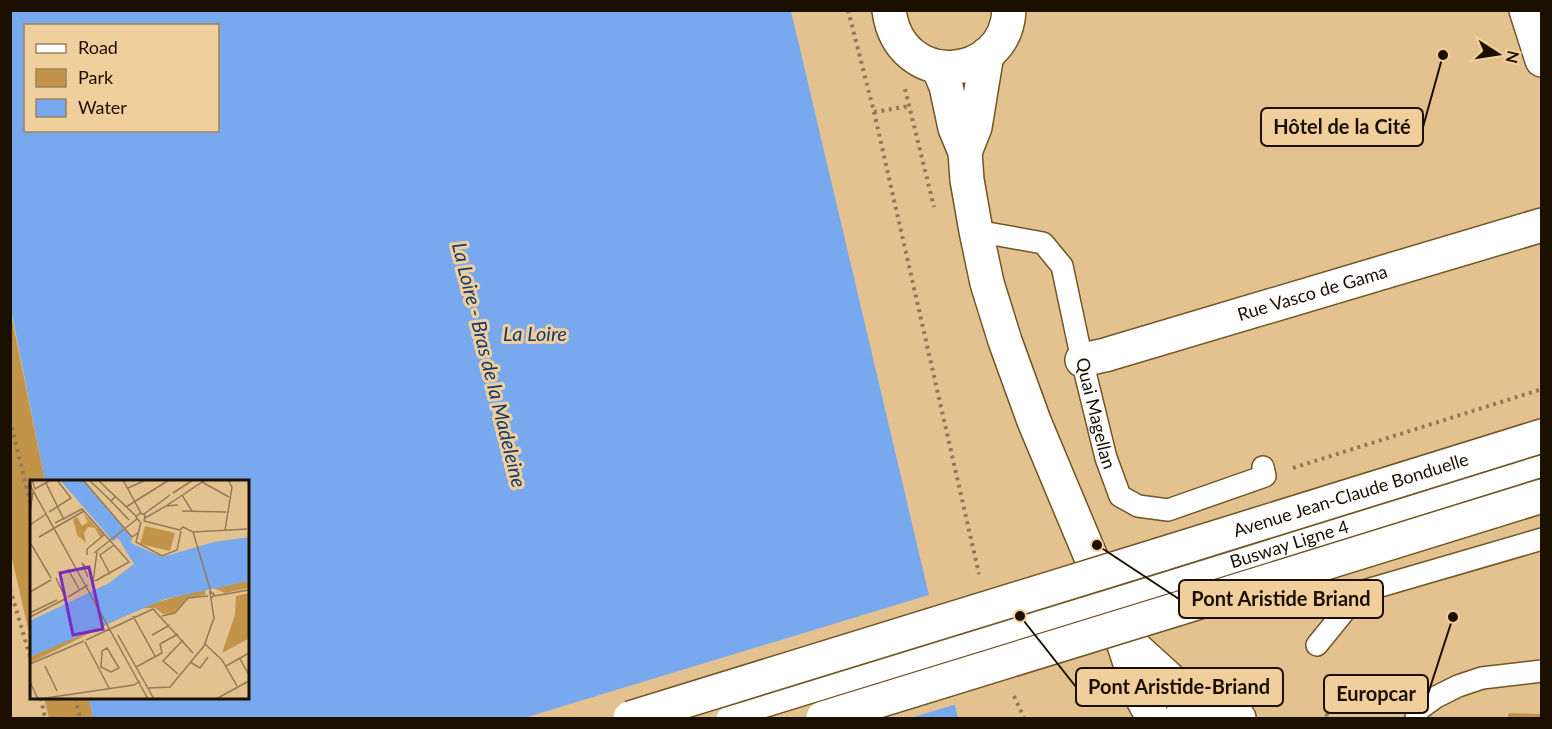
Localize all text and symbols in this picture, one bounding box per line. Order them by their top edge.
legend [24,24,219,132]
north arrow [1468,24,1528,84]
text: Road [78,36,118,58]
text: N [1503,49,1524,65]
text: Park [78,66,114,88]
text: Water [78,96,127,118]
callout: Hôtel de la Cité [1261,108,1423,146]
text: Hôtel de la Cité [1273,114,1411,138]
water label: La Loire - Bras de la Madeleine [448,240,532,490]
street label: Rue Vasco de Gama [1235,260,1390,325]
water label: La Loire [503,321,567,345]
street label: Quai Magellan [1072,355,1121,472]
street label: Avenue Jean-Claude Bonduelle [1230,447,1471,541]
inset map [30,480,249,699]
street label: Busway Ligne 4 [1227,515,1351,572]
callout: Pont Aristide Briand [1179,580,1383,618]
text: Pont Aristide Briand [1191,586,1371,610]
callout: Pont Aristide-Briand [1076,668,1283,706]
text: Pont Aristide-Briand [1088,674,1270,698]
callout: Europcar [1324,675,1428,713]
text: Europcar [1336,681,1416,705]

